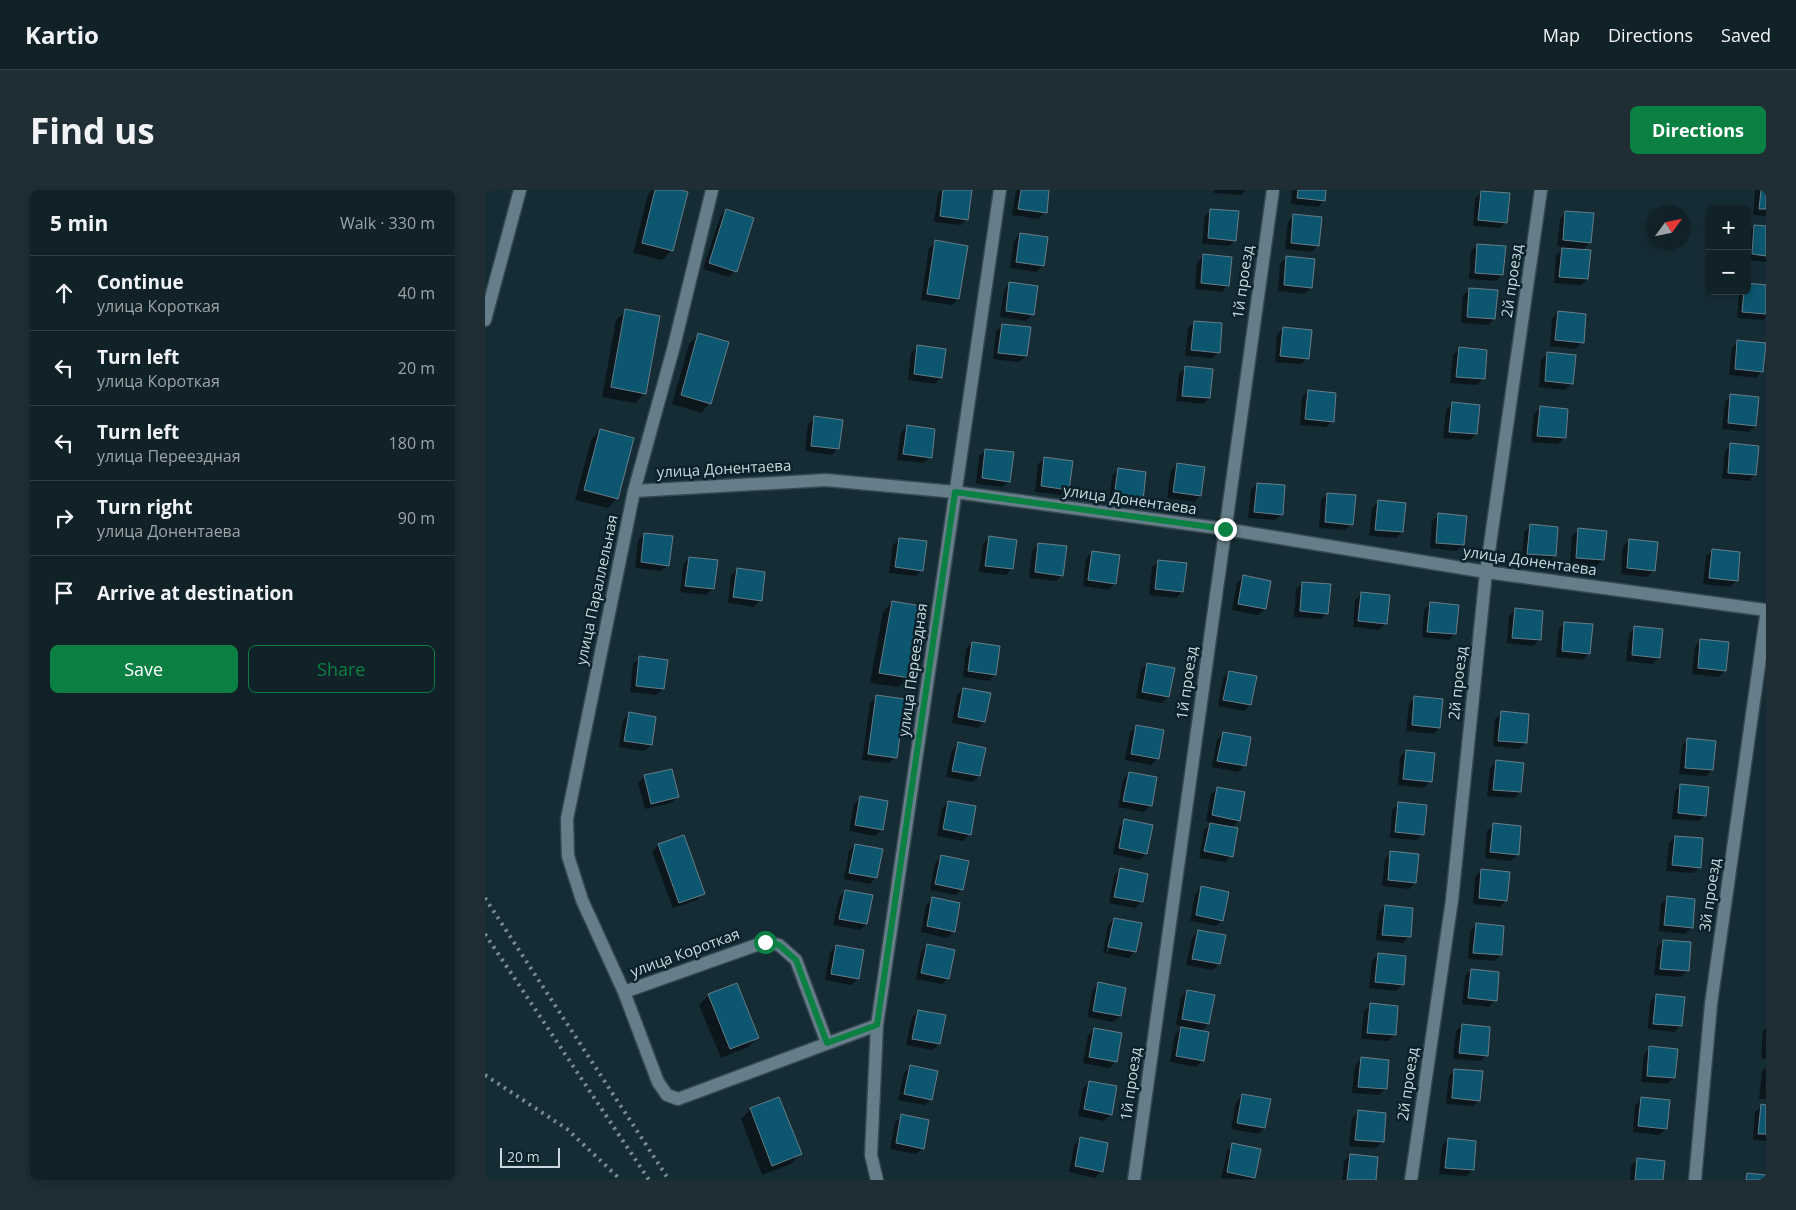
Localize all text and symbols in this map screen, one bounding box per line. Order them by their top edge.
text: Kartio [25,18,99,51]
text: Map [1543,23,1580,47]
text: Directions [1608,23,1693,47]
text: Saved [1721,23,1771,47]
button: Directions [1630,106,1766,154]
text: Find us [30,107,155,154]
north arrow [1646,205,1691,250]
map controls [1706,205,1751,295]
button: + [1706,205,1751,250]
text: 5 min [50,209,108,237]
text: Walk · 330 m [340,212,435,234]
street label: 2й проезд [1496,243,1526,319]
street label: 1й проезд [1227,244,1257,320]
button: − [1706,250,1751,295]
text: Continue [97,269,184,295]
icon: ahead [50,279,78,307]
text: 40 m [398,282,435,304]
text: улица Короткая [97,295,220,317]
text: Turn left [97,344,179,370]
icon: left [50,354,78,382]
text: 20 m [398,357,435,379]
text: улица Короткая [97,370,220,392]
text: Turn left [97,419,179,445]
icon: left [50,429,78,457]
text: 180 m [389,432,435,454]
text: улица Переездная [97,445,241,467]
street label: улица Донентаева [656,454,792,482]
street label: улица Донентаева [1062,480,1198,518]
text: Turn right [97,494,192,520]
icon: right [50,504,78,532]
text: 90 m [398,507,435,529]
street label: улица Параллельная [570,513,622,667]
route end [1214,518,1237,541]
text: улица Донентаева [97,520,241,542]
street label: улица Донентаева [1462,541,1598,579]
icon: arrive [50,579,78,607]
text: Arrive at destination [97,580,294,606]
street label: улица Переездная [893,602,931,738]
button: Save [50,645,238,693]
button: Share [248,645,435,693]
street label: 1й проезд [1171,645,1201,721]
street label: 2й проезд [1443,645,1471,721]
street label: 3й проезд [1694,857,1724,933]
street label: улица Короткая [627,923,742,981]
route start [754,931,777,954]
street label: 1й проезд [1115,1046,1145,1122]
street label: 2й проезд [1392,1046,1422,1122]
scale bar [500,1145,560,1168]
text: 20 m [507,1147,540,1166]

